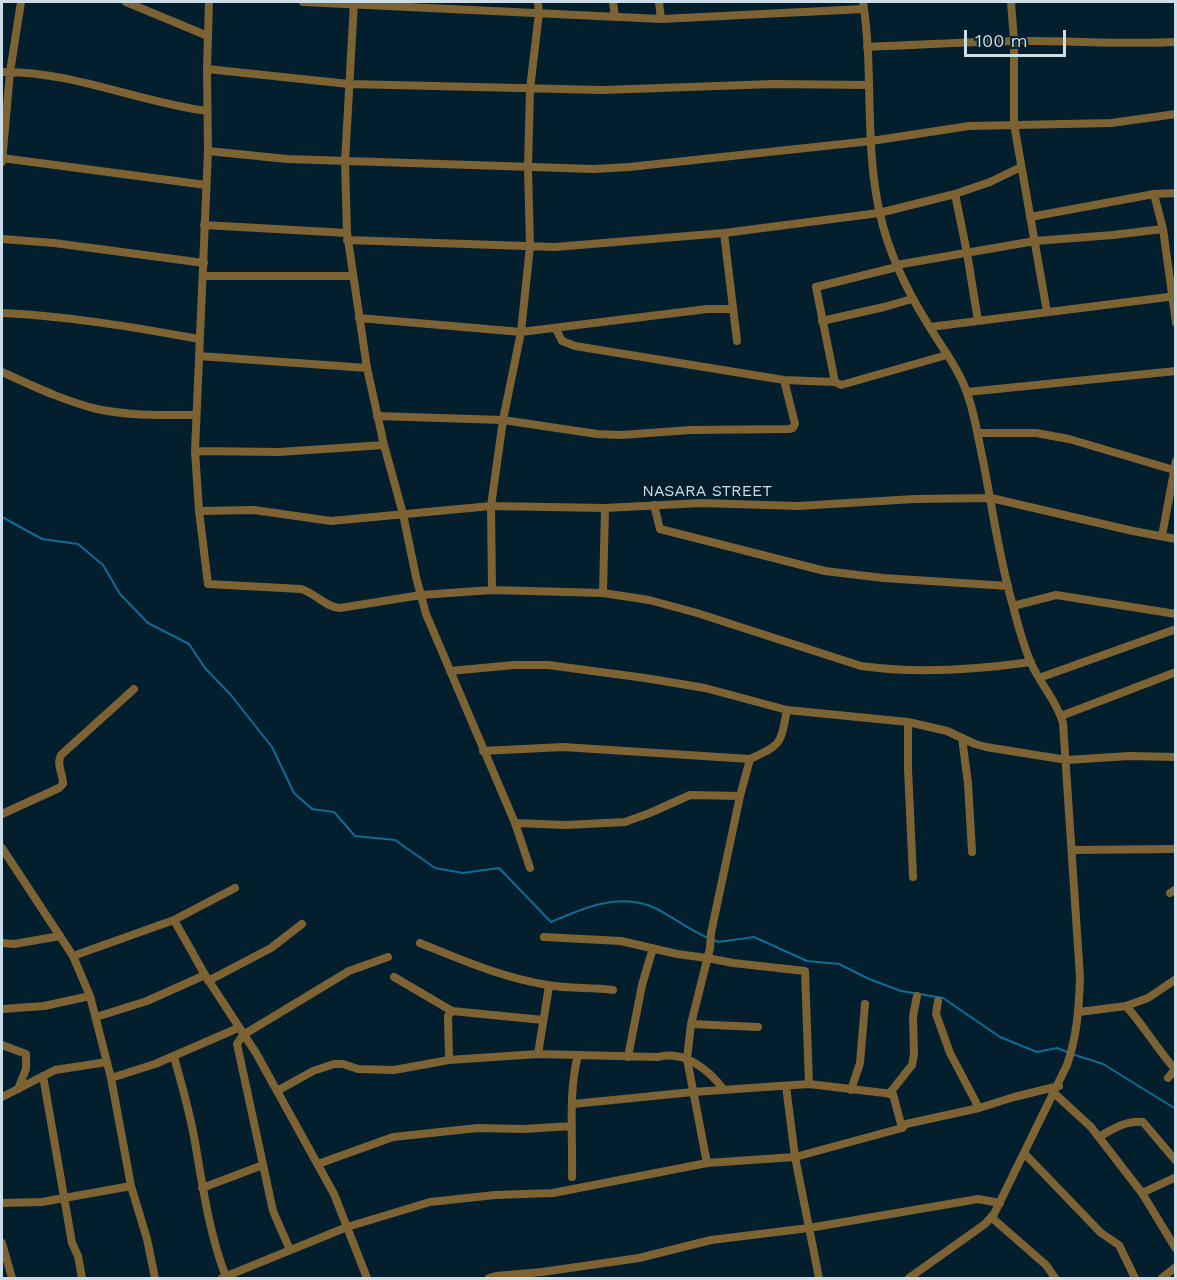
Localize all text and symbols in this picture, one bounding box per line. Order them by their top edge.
scale bar [967,18,1069,56]
text: 100 m [975,30,1028,51]
street label: NASARA STREET [642,481,772,501]

